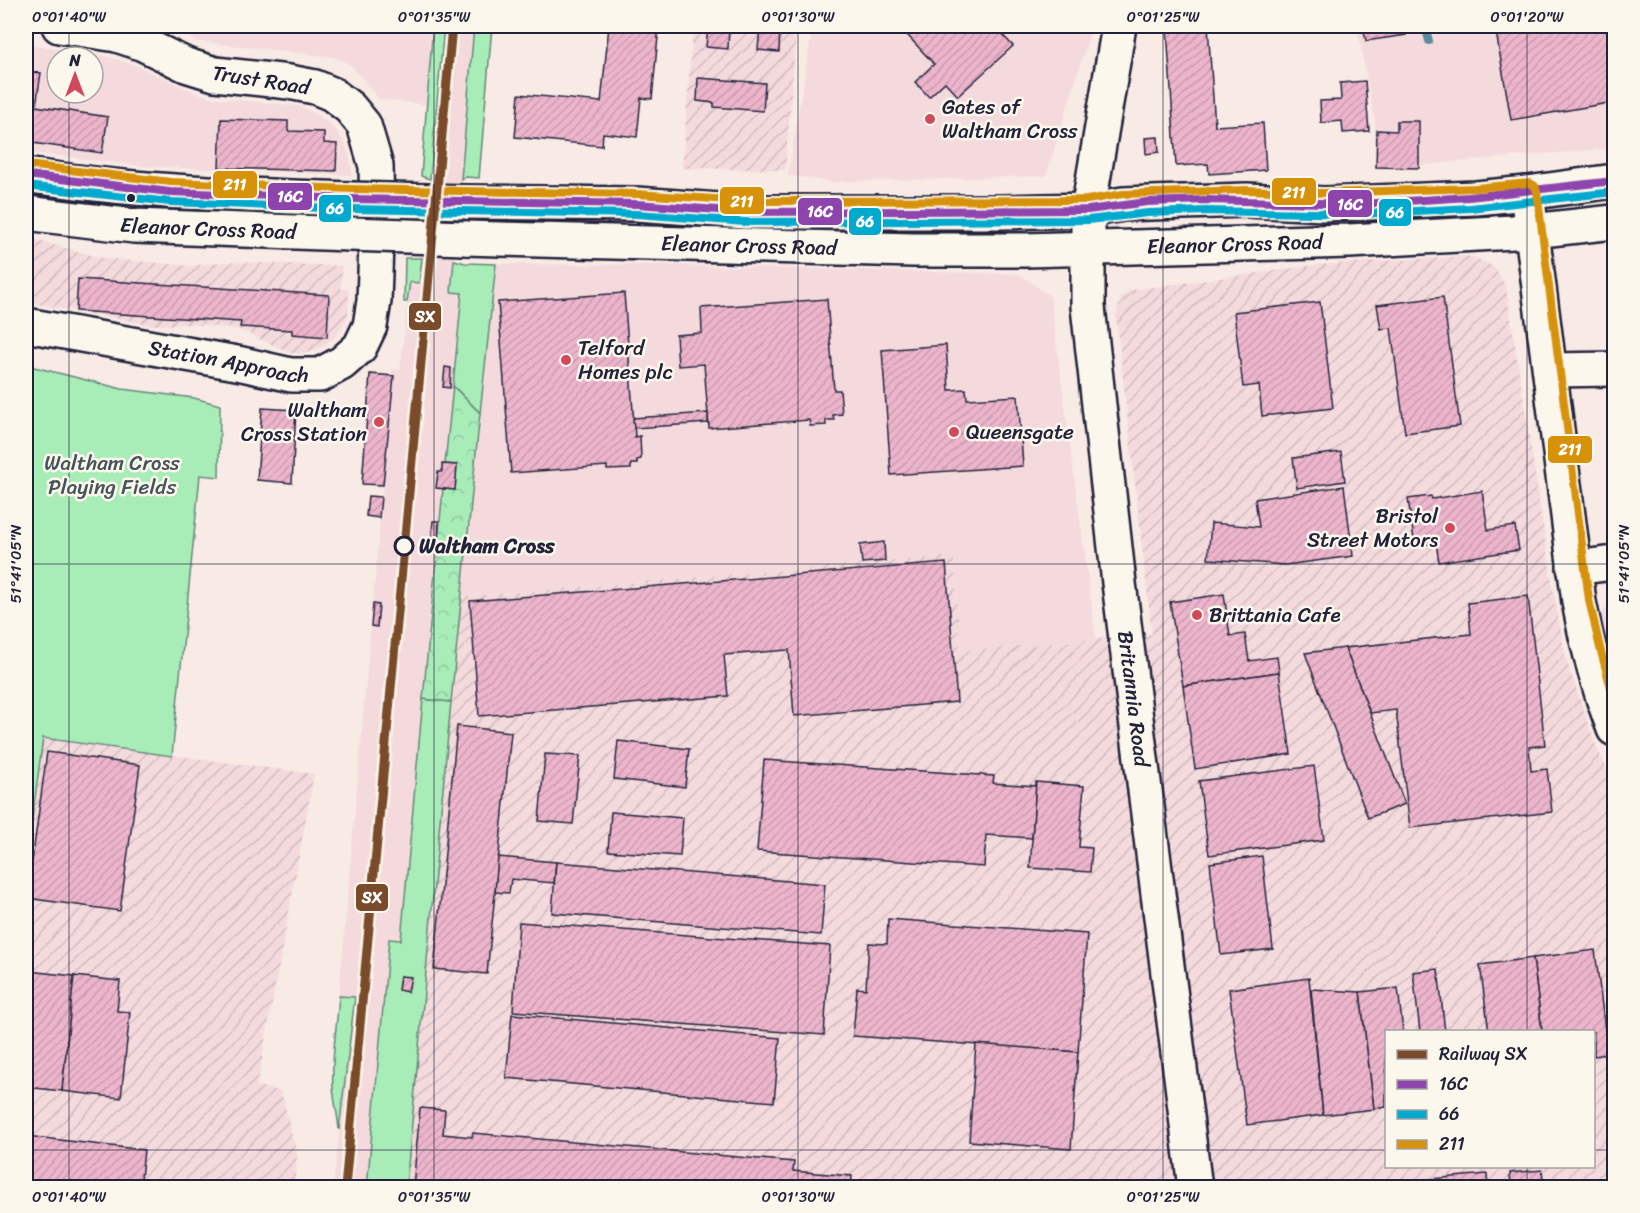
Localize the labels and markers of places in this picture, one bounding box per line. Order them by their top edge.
place label: Gates of Waltham Cross [942,88,1078,150]
marker: Gates of Waltham Cross [923,112,937,126]
unlabelled marker [125,192,137,204]
place label: Telford Homes plc [578,329,673,391]
marker: Telford Homes plc [559,353,573,367]
place label: Waltham Cross Station [241,391,367,453]
place label: Queensgate [966,413,1074,451]
marker: Waltham Cross Station [372,415,386,429]
marker: Queensgate [947,425,961,439]
place label: Bristol Street Motors [1307,497,1439,559]
marker: Bristol Street Motors [1443,521,1457,535]
place label: Waltham Cross [419,527,556,565]
marker: Waltham Cross [394,536,414,556]
place label: Brittania Cafe [1209,596,1341,634]
marker: Brittania Cafe [1190,608,1204,622]

